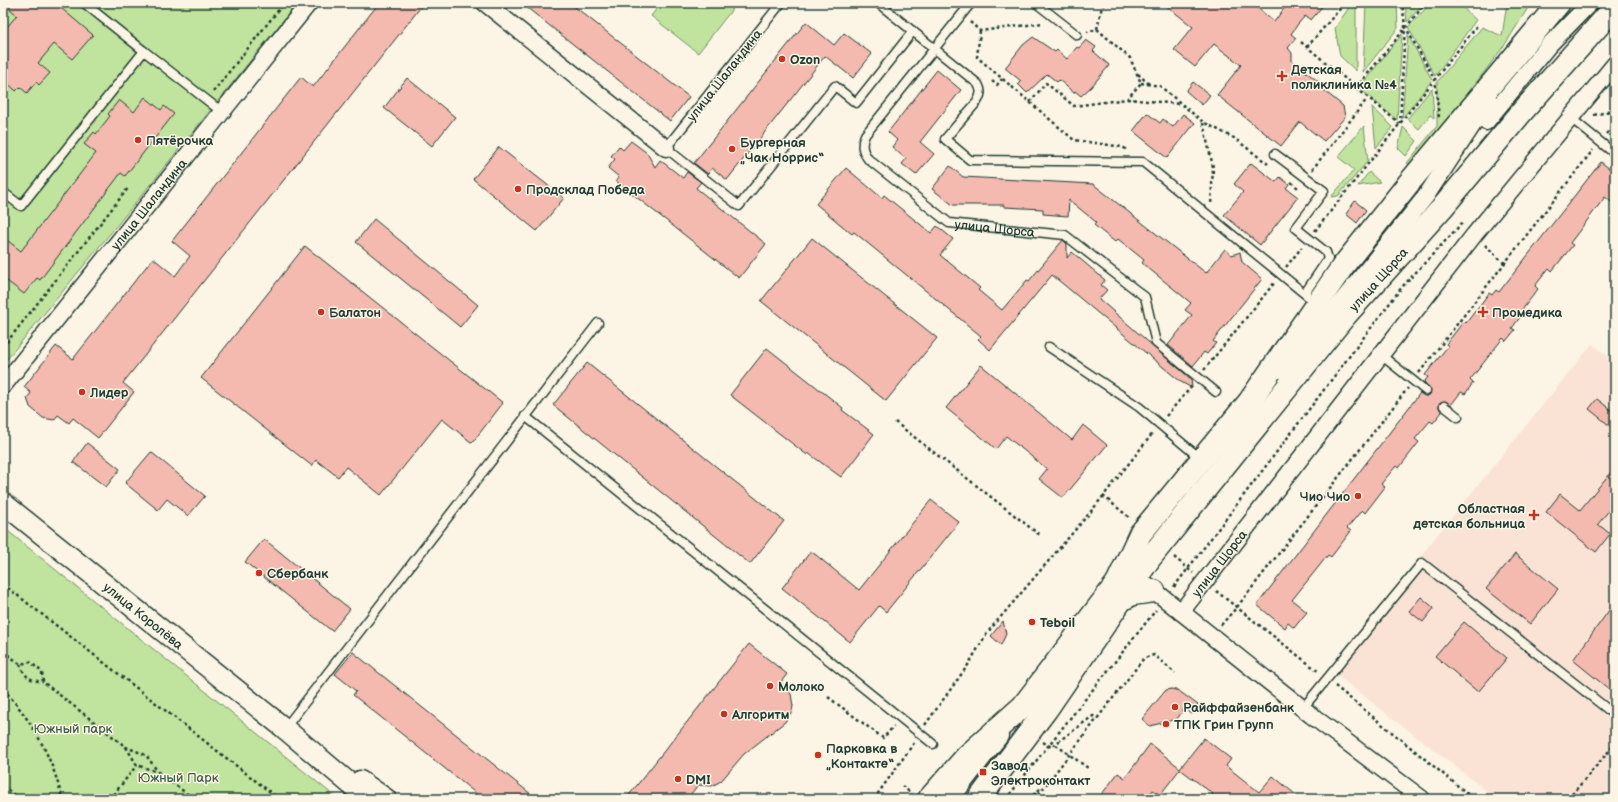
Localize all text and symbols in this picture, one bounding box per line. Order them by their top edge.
street label: улица Шаландина [684,26,766,125]
place label: Ozon [790,52,820,68]
marker: Ozon [777,54,787,64]
place label: Детская поликлиника №4 [1291,62,1397,93]
marker: Детская поликлиника №4 [1276,70,1288,82]
place label: Пятёрочка [146,133,213,149]
marker: Пятёрочка [133,135,143,145]
place label: Бургерная „Чак Норрис“ [740,135,824,166]
marker: Бургерная „Чак Норрис“ [727,144,737,154]
street label: улица Шаландина [108,155,191,254]
place label: Продсклад Победа [526,182,645,198]
marker: Продсклад Победа [513,184,523,194]
street label: улица Щорса [954,217,1036,241]
street label: улица Щорса [1346,244,1412,315]
place label: Балатон [329,305,381,321]
place label: Промедика [1492,305,1563,321]
marker: Промедика [1477,306,1489,318]
marker: Балатон [316,307,326,317]
place label: Лидер [89,385,129,401]
marker: Лидер [77,387,87,397]
place label: Чио Чио [1300,489,1350,505]
marker: Чио Чио [1353,491,1363,501]
place label: Областная детская больница [1412,501,1525,532]
marker: Областная детская больница [1528,509,1540,521]
street label: улица Щорса [1189,527,1251,600]
place label: Сбербанк [267,566,329,582]
marker: Сбербанк [254,568,264,578]
street label: улица Королёва [100,579,186,653]
place label: Teboil [1040,615,1075,631]
marker: Teboil [1027,617,1037,627]
place label: Молоко [778,679,824,695]
marker: Молоко [765,681,775,691]
place label: Райффайзенбанк [1183,700,1295,716]
marker: Райффайзенбанк [1170,702,1180,712]
place label: Алгоритм [731,707,790,723]
marker: Алгоритм [719,709,729,719]
place label: ТПК Грин Групп [1174,717,1274,733]
marker: ТПК Грин Групп [1161,719,1171,729]
park label: Южный парк [34,721,113,737]
place label: Парковка в „Контакте“ [826,741,897,772]
marker: Парковка в „Контакте“ [813,750,823,760]
place label: Завод Электроконтакт [991,758,1091,789]
marker: Завод Электроконтакт [978,767,988,777]
park label: Южный Парк [137,770,219,786]
place label: DMI [686,772,711,788]
marker: DMI [673,774,683,784]

